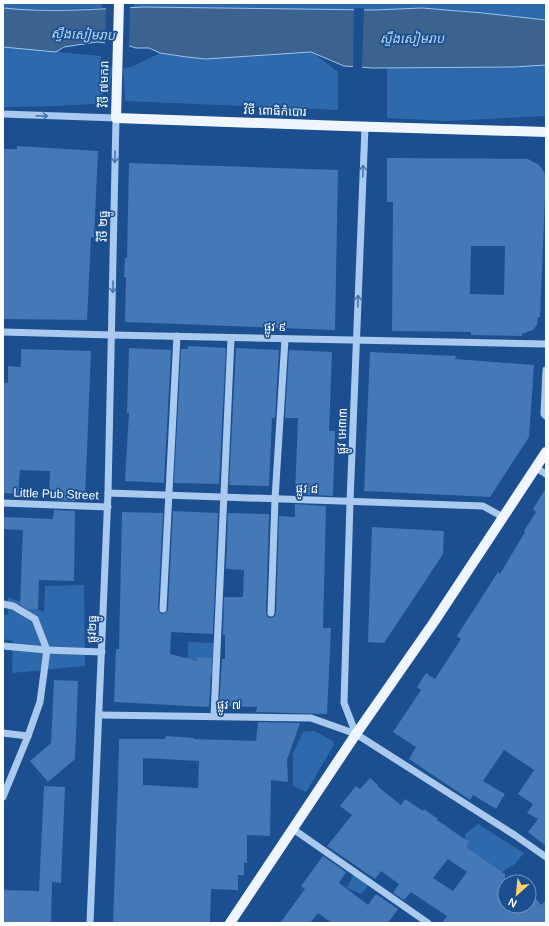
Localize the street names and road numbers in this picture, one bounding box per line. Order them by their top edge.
street label: វិថី ៧មករា [96,60,111,108]
street label: វិថី ពោធិកំបោរ [243,102,307,119]
street label: វិថី ២ធ្នូ [95,210,114,242]
street label: ផ្លូវ ៩ [264,320,286,338]
street label: ផ្លូវ អេ៣៣ [334,407,353,455]
street label: ផ្លូវ ៨ [295,482,318,500]
street label: Little Pub Street [13,486,100,503]
street label: ផ្លូវ២ធ្នូ [85,615,103,643]
street label: ផ្លូវ ៧ [217,698,241,716]

